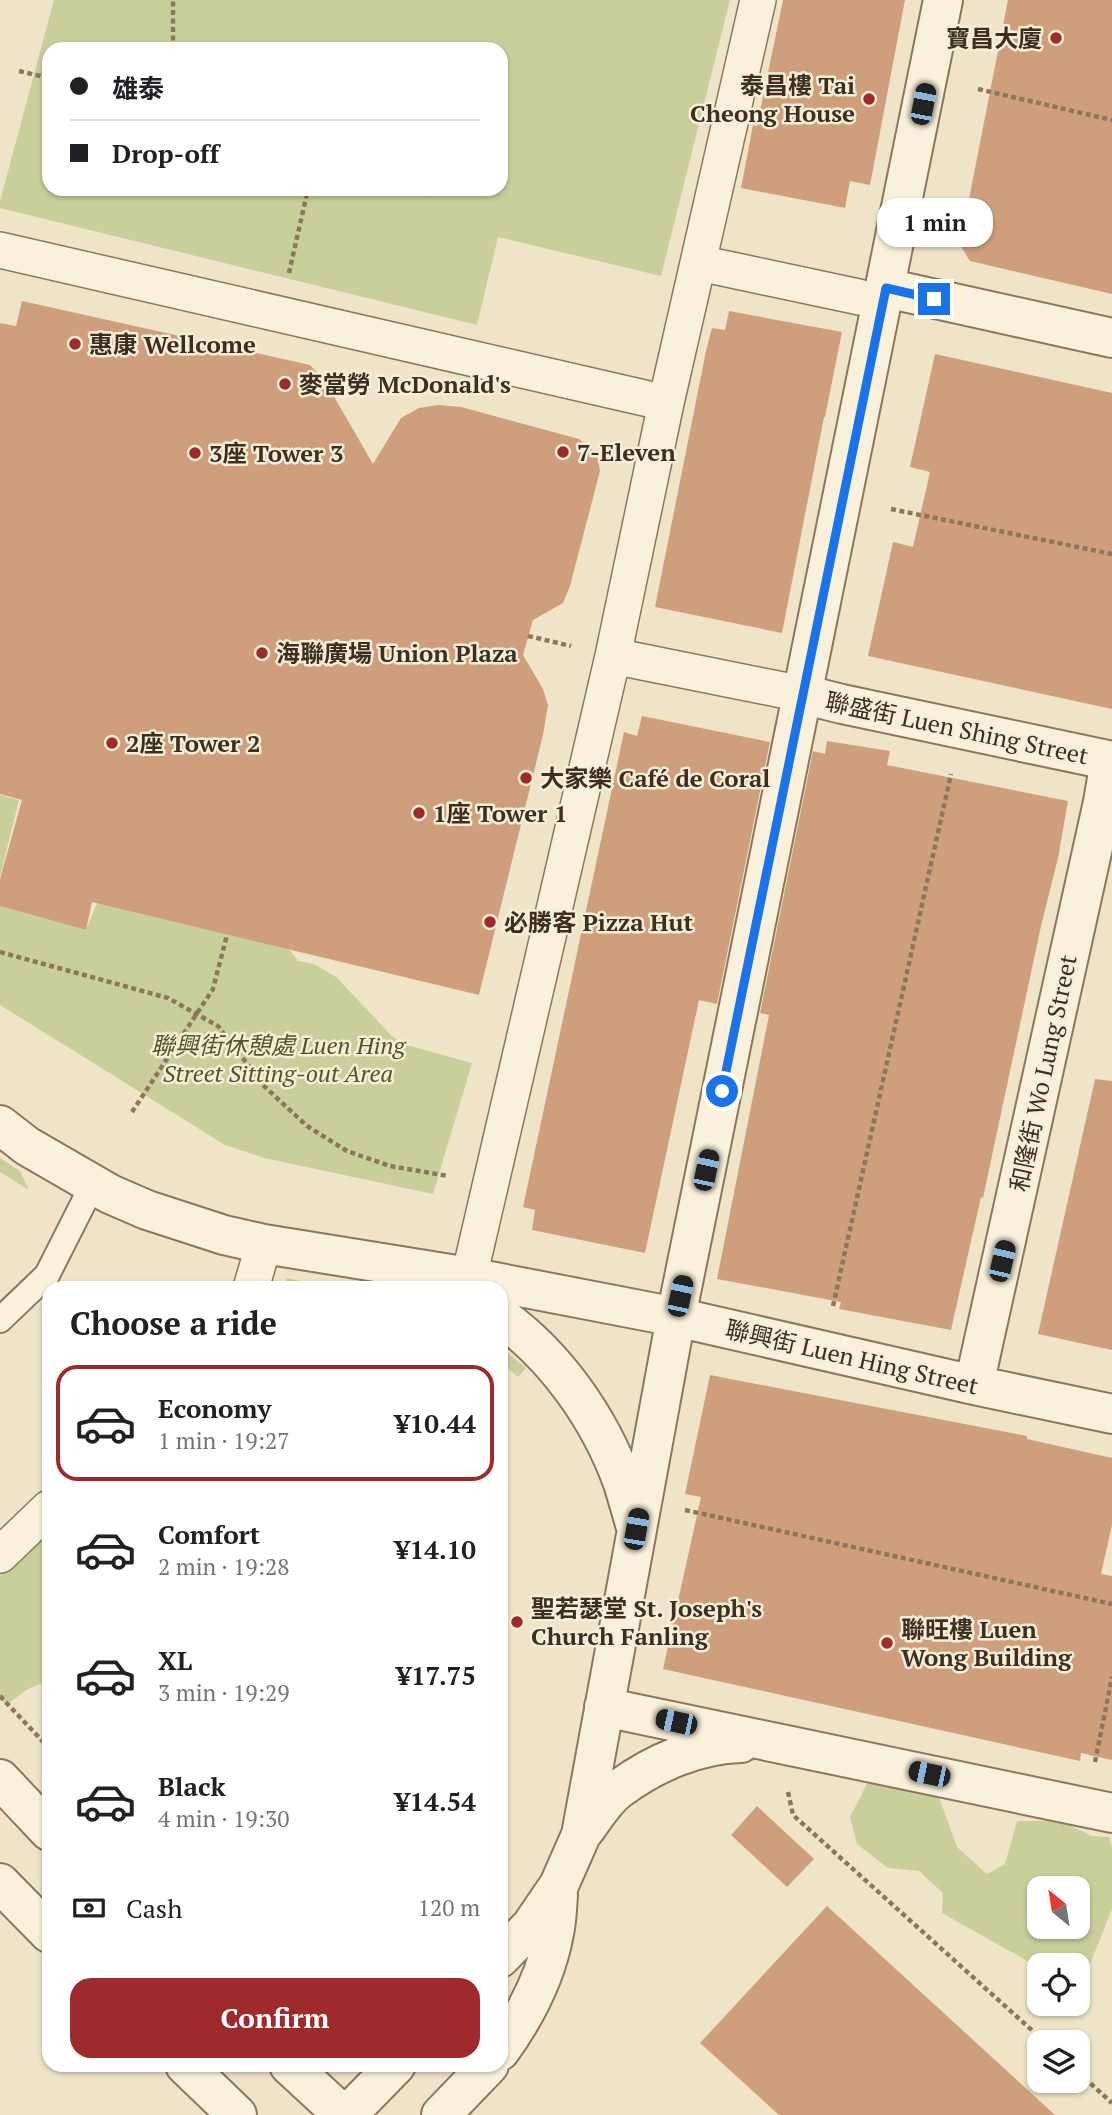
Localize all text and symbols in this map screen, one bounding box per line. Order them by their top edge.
place label: 寶昌大廈 [946,22,1042,54]
marker: 寶昌大廈 [1048,30,1064,46]
place label: 泰昌樓 Tai Cheong House [690,69,855,129]
text: 雄泰 [112,71,164,105]
car [909,81,938,127]
marker: 泰昌樓 Tai Cheong House [861,91,877,107]
text: Drop-off [112,136,219,170]
callout: 1 min [876,198,992,246]
text: 1 min [904,207,966,238]
route end [918,283,950,315]
place label: 惠康 Wellcome [89,328,256,360]
marker: 惠康 Wellcome [67,336,83,352]
place label: 麥當勞 McDonald's [299,368,511,400]
marker: 麥當勞 McDonald's [277,376,293,392]
place label: 7-Eleven [577,436,676,468]
place label: 3座 Tower 3 [209,437,344,469]
marker: 7-Eleven [555,444,571,460]
marker: 3座 Tower 3 [187,445,203,461]
place label: 海聯廣場 Union Plaza [276,637,518,669]
marker: 海聯廣場 Union Plaza [254,645,270,661]
street label: 聯盛街 Luen Shing Street [823,685,1091,772]
place label: 2座 Tower 2 [126,727,261,759]
marker: 2座 Tower 2 [104,735,120,751]
place label: 大家樂 Café de Coral [540,762,770,794]
marker: 大家樂 Café de Coral [518,770,534,786]
place label: 1座 Tower 1 [433,797,568,829]
marker: 1座 Tower 1 [411,805,427,821]
place label: 必勝客 Pizza Hut [504,906,693,938]
marker: 必勝客 Pizza Hut [482,914,498,930]
street label: 和隆街 Wo Lung Street [1002,951,1084,1194]
park label: 聯興街休憩處 Luen Hing Street Sitting-out Area [151,1029,407,1089]
route start [706,1075,738,1107]
car [692,1147,721,1193]
car [988,1238,1017,1284]
car [666,1273,695,1319]
text: Choose a ride [70,1302,277,1344]
street label: 聯興街 Luen Hing Street [723,1312,982,1402]
text: Economy [158,1391,271,1425]
icon: car [74,1392,137,1455]
text: ¥10.44 [395,1406,476,1440]
text: 1 min · 19:27 [158,1425,290,1456]
car [623,1506,650,1552]
text: Comfort [158,1517,260,1551]
icon: car [74,1518,137,1581]
text: ¥14.10 [395,1532,476,1566]
text: 2 min · 19:28 [158,1551,290,1582]
place label: 聖若瑟堂 St. Joseph's Church Fanling [531,1592,762,1652]
place label: 聯旺樓 Luen Wong Building [901,1613,1072,1673]
marker: 聖若瑟堂 St. Joseph's Church Fanling [509,1614,525,1630]
marker: 聯旺樓 Luen Wong Building [879,1635,895,1651]
text: XL [158,1643,192,1677]
icon: car [74,1644,137,1707]
text: ¥17.75 [396,1658,476,1692]
text: 3 min · 19:29 [158,1677,290,1708]
car [654,1707,699,1737]
car [907,1759,952,1789]
text: Black [158,1769,226,1803]
icon: car [74,1770,137,1833]
text: ¥14.54 [395,1784,476,1818]
text: 4 min · 19:30 [158,1803,290,1834]
north arrow [1027,1876,1090,1939]
map controls [1027,1876,1090,2093]
icon: cash [70,1889,108,1927]
text: Cash [126,1891,182,1925]
text: 120 m [418,1892,480,1923]
button: locate [1027,1953,1090,2016]
button: Confirm [70,1978,480,2058]
button: layers [1027,2030,1090,2093]

